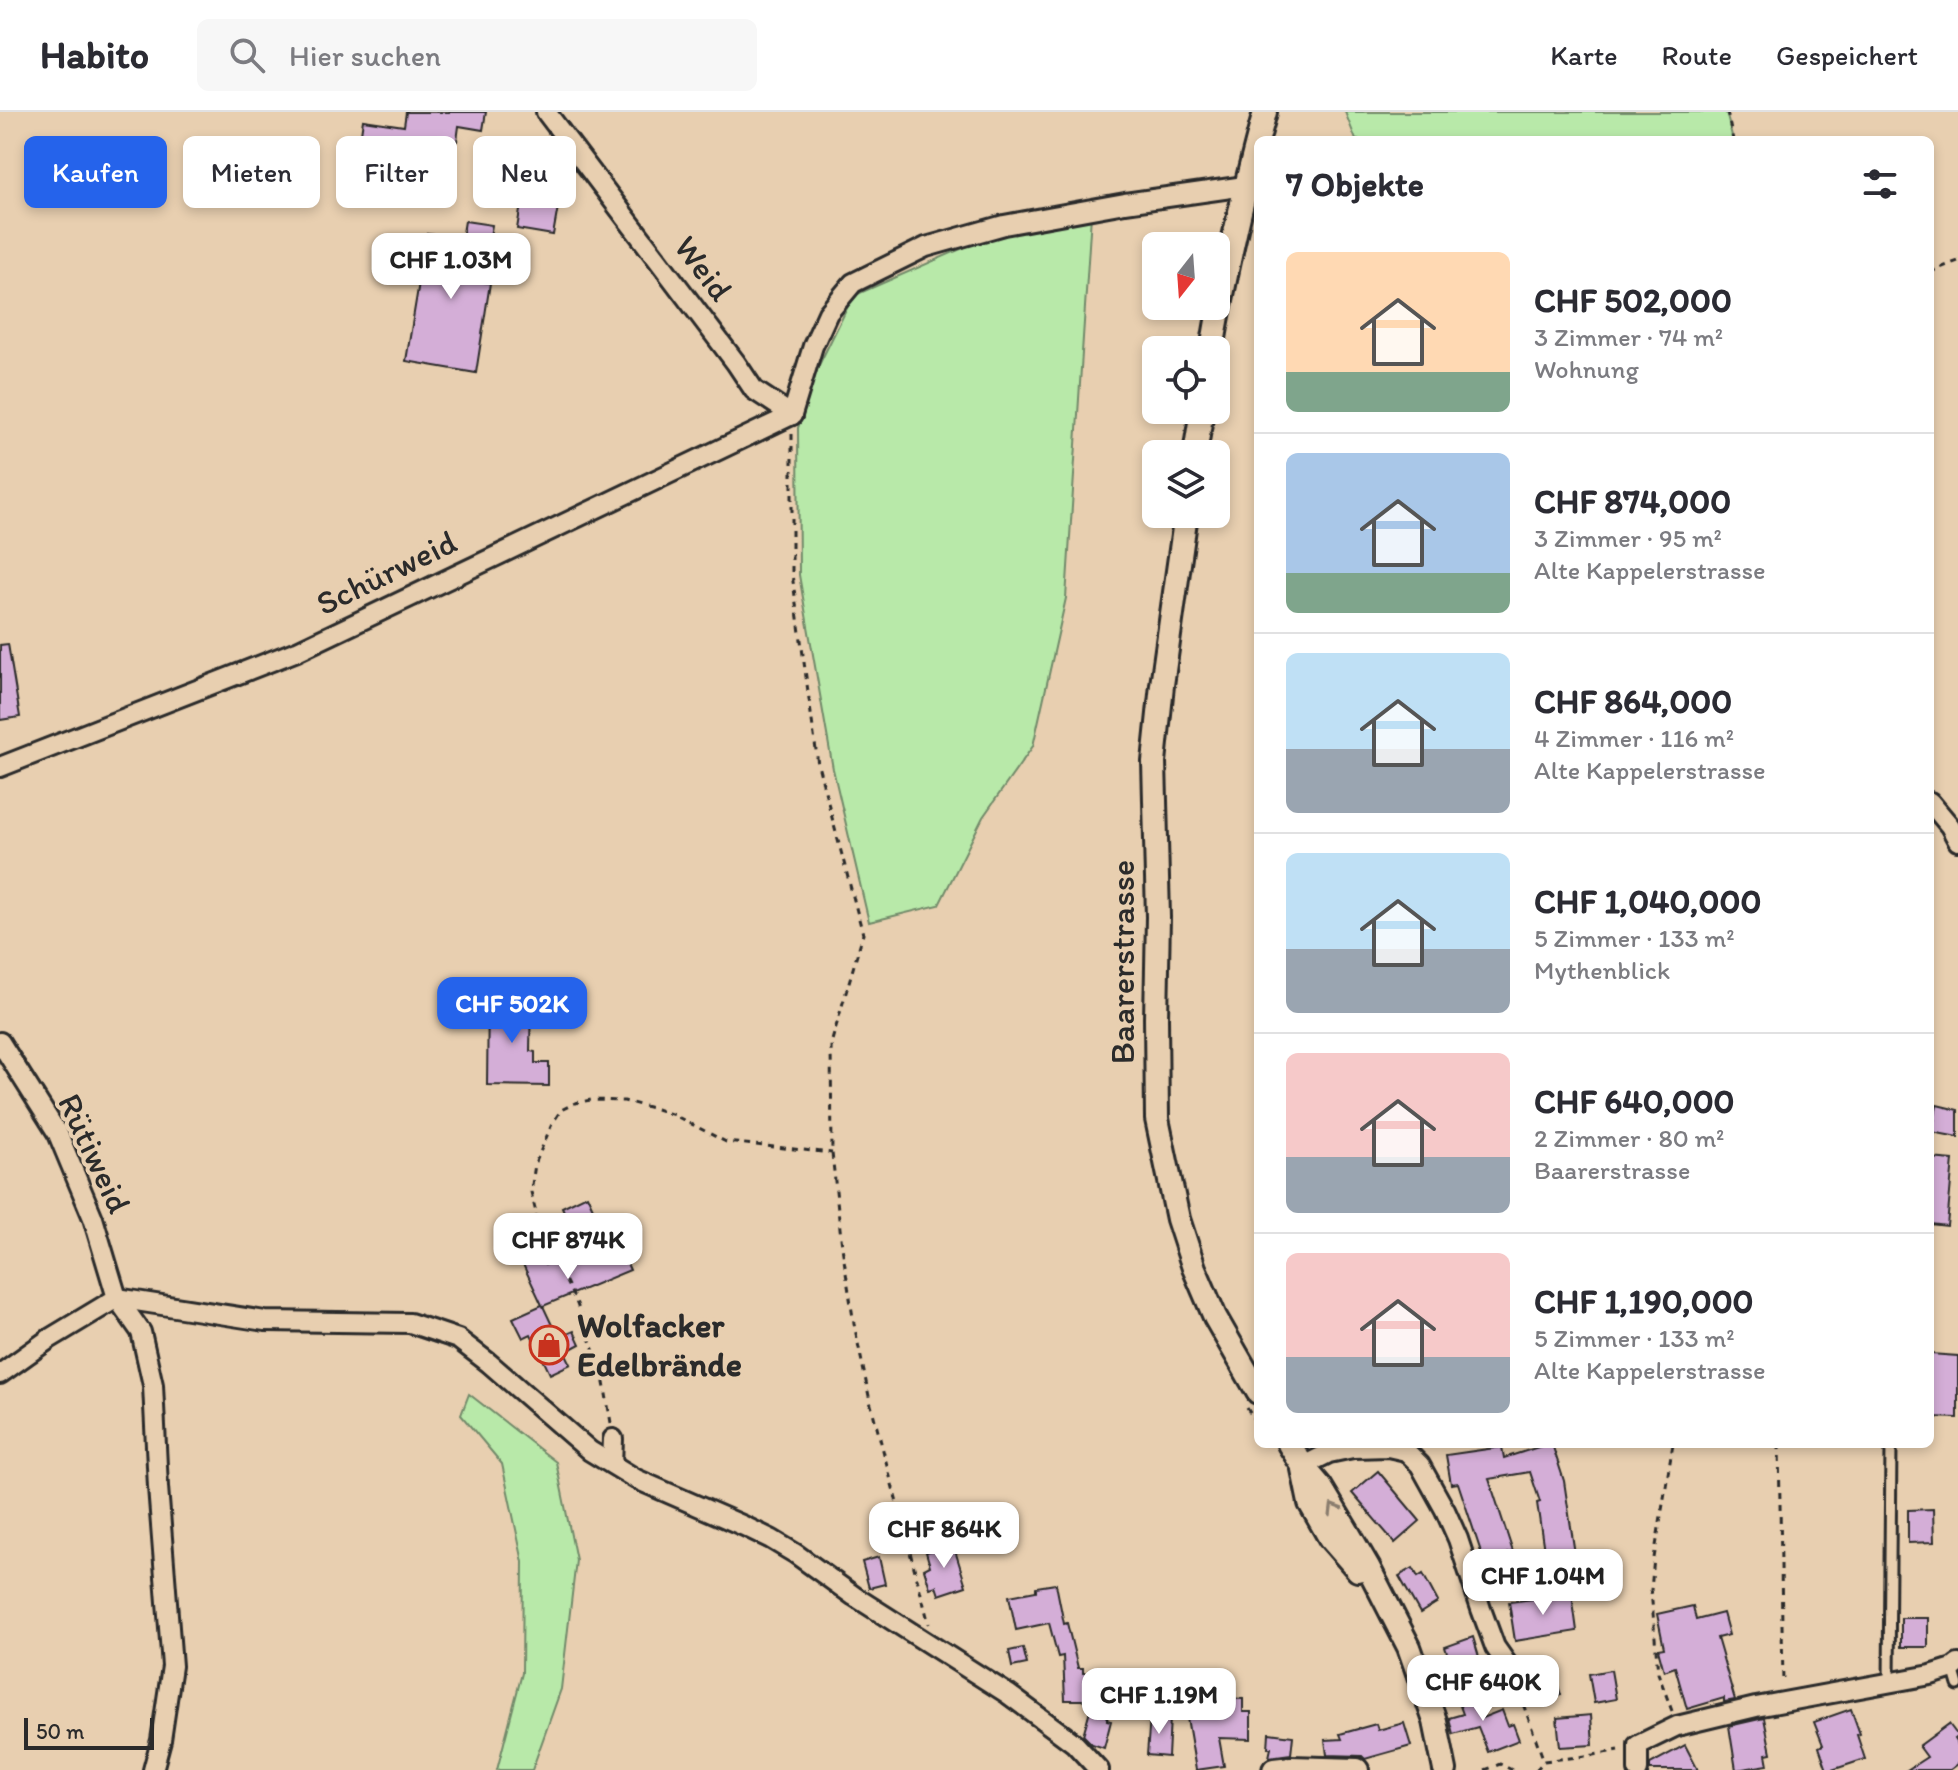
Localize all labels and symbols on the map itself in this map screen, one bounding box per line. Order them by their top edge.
street label: Weid [666,227,742,309]
north arrow [1142,232,1230,320]
pin: CHF 1.03M [359,233,543,301]
street label: Schürweid [309,521,463,624]
street label: Baarerstrasse [1102,860,1143,1064]
pin: CHF 502K [429,977,595,1045]
street label: Rütiweid [49,1087,140,1220]
pin: CHF 874K [485,1213,651,1281]
place label: Wolfacker Edelbrände [577,1305,742,1385]
shop icon: Wolfacker Edelbrände [528,1324,570,1366]
pin: CHF 864K [861,1502,1027,1570]
one-way arrow [1328,1503,1343,1517]
pin: CHF 1.04M [1451,1549,1635,1617]
pin: CHF 640K [1400,1655,1566,1723]
pin: CHF 1.19M [1067,1668,1251,1736]
scale bar [24,1714,154,1750]

